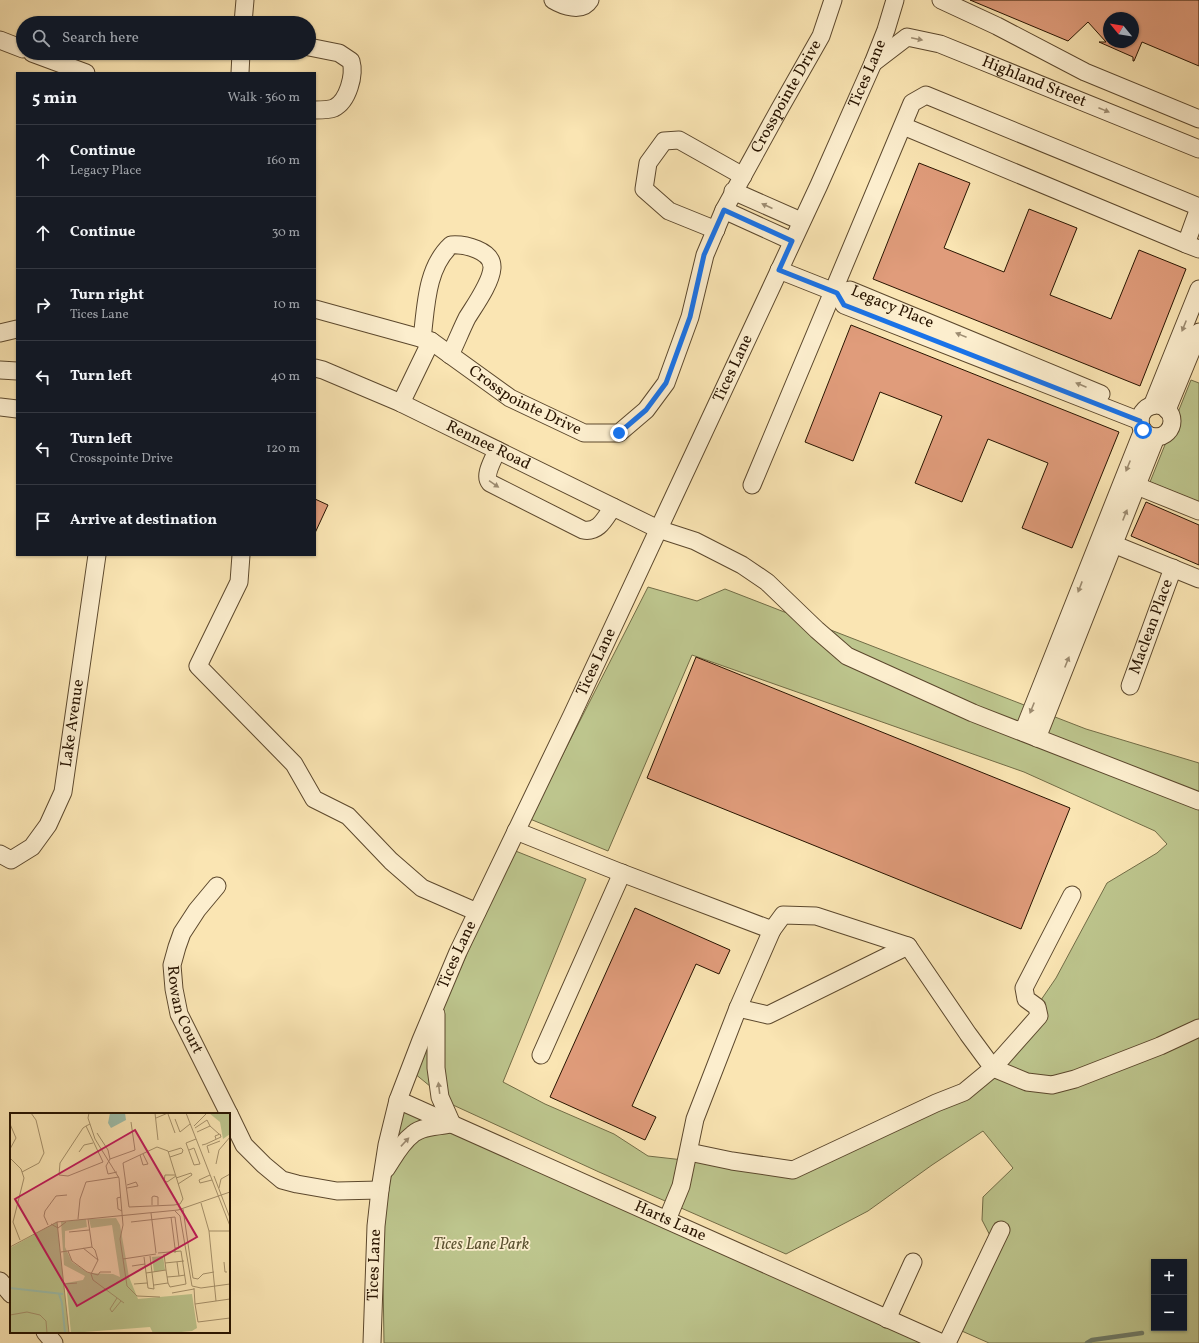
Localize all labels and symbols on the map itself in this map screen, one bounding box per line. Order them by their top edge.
north arrow [1103,12,1139,48]
street label: Crosspointe Drive [746,36,827,157]
street label: Tices Lane [843,37,892,111]
one-way arrow [911,37,923,43]
street label: Highland Street [978,51,1090,113]
one-way arrow [1098,107,1109,113]
one-way arrow [762,203,773,209]
street label: Legacy Place [847,280,937,334]
one-way arrow [1181,320,1187,332]
street label: Tices Lane [708,331,759,406]
one-way arrow [955,332,967,338]
street label: Crosspointe Drive [464,360,585,441]
one-way arrow [1075,382,1087,388]
street label: Rennee Road [442,416,534,476]
route start [1134,421,1152,439]
route end [610,424,628,442]
one-way arrow [1125,461,1131,473]
one-way arrow [488,480,499,488]
one-way arrow [1122,510,1128,521]
street label: Maclean Place [1124,576,1179,677]
one-way arrow [1077,582,1083,594]
street label: Tices Lane [571,625,622,700]
one-way arrow [1064,656,1070,668]
street label: Lake Avenue [56,678,90,769]
one-way arrow [1029,702,1035,714]
street label: Tices Lane [433,917,482,992]
street label: Rowan Court [161,965,208,1058]
one-way arrow [436,1082,442,1094]
inset map [10,1113,230,1333]
one-way arrow [400,1138,409,1147]
street label: Harts Lane [631,1196,710,1247]
street label: Tices Lane [362,1229,387,1302]
park label: Tices Lane Park [433,1234,530,1256]

